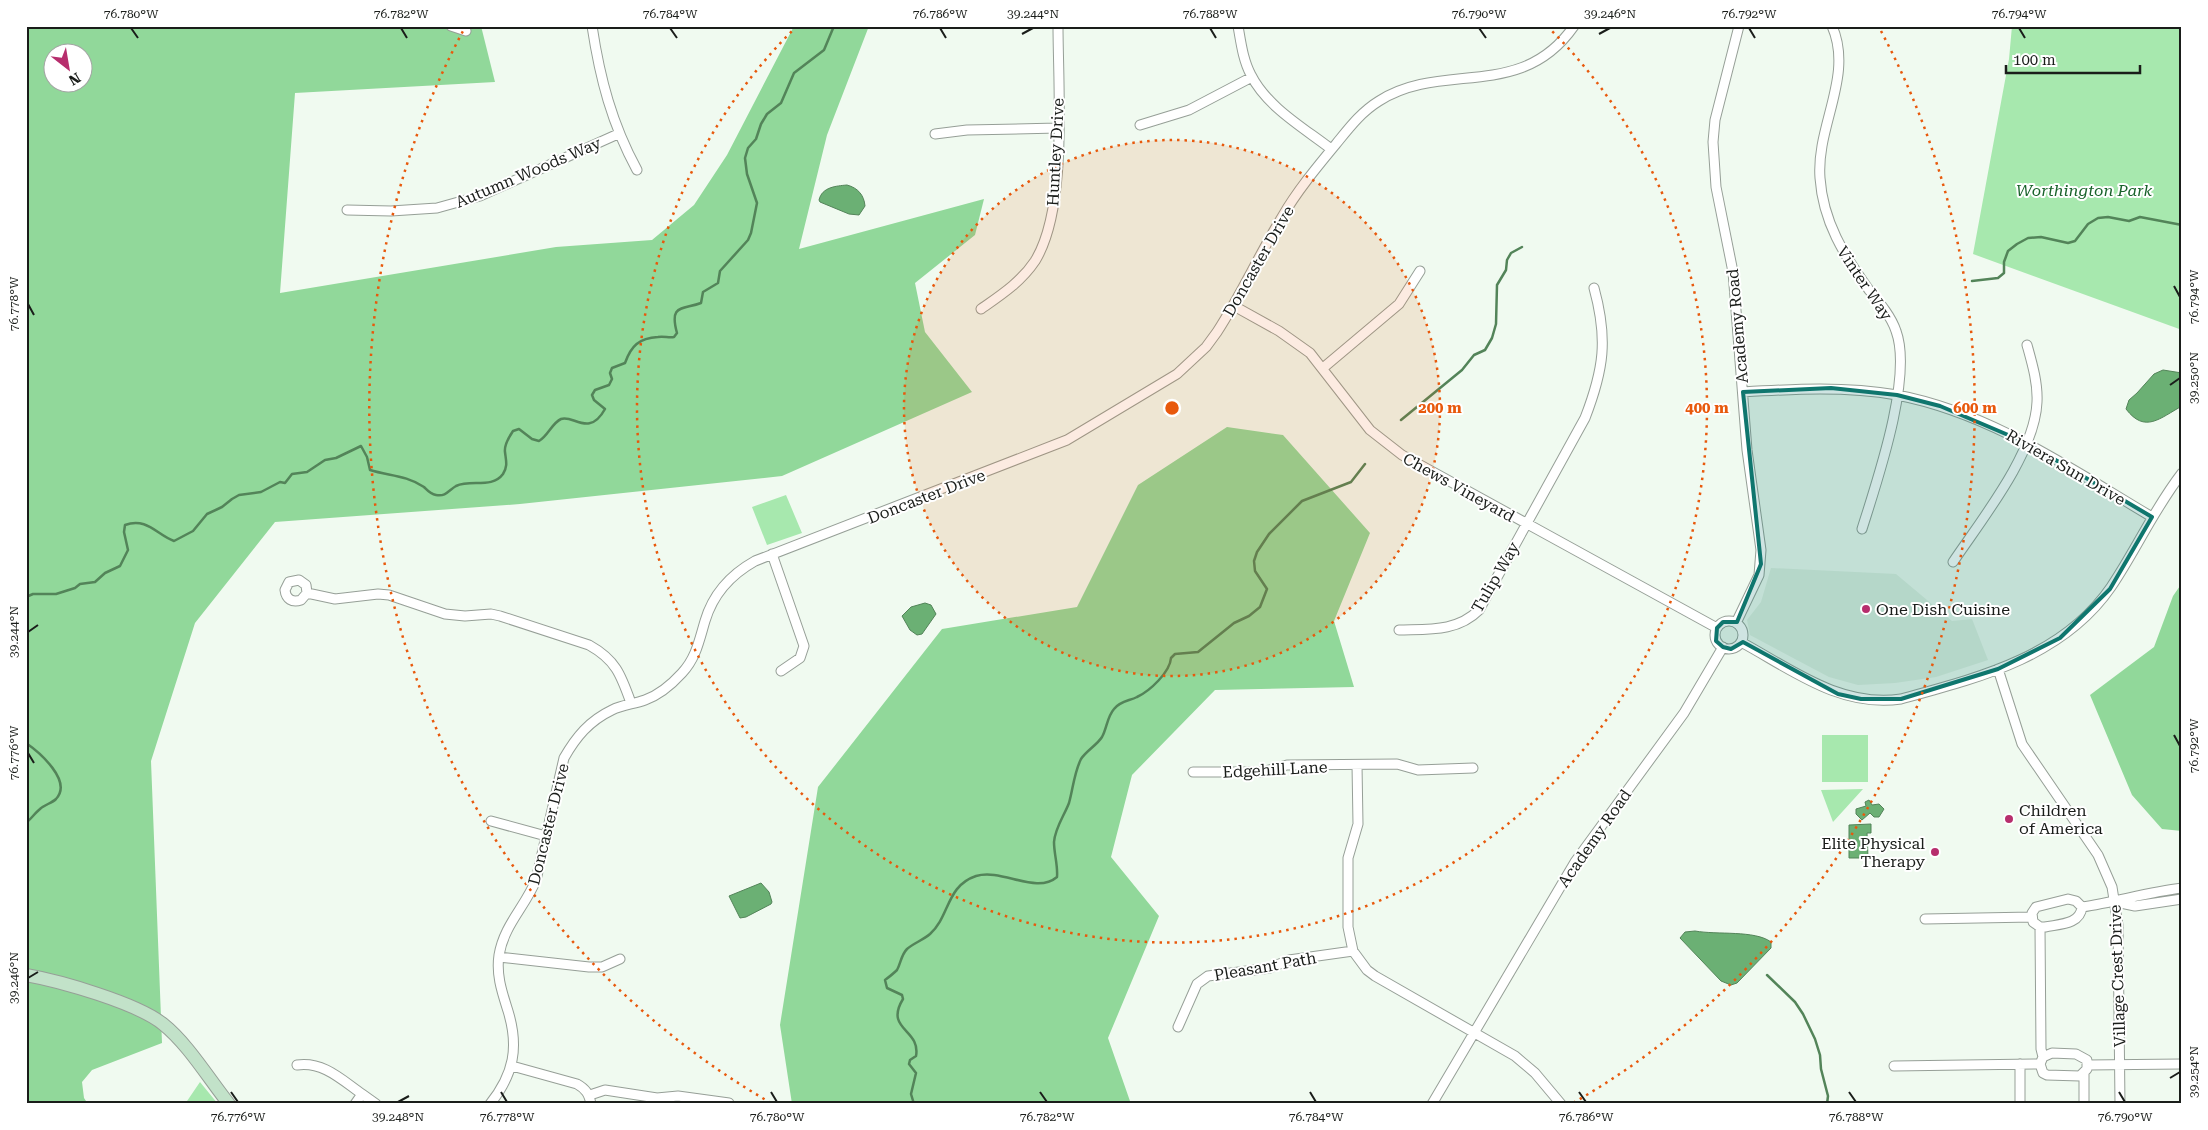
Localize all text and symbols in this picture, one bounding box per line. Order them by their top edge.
text: 76.780°W [104,7,159,21]
text: 76.782°W [374,7,429,21]
text: 76.784°W [643,7,698,21]
text: 76.786°W [913,7,968,21]
text: 39.244°N [1007,7,1059,21]
text: 76.788°W [1183,7,1238,21]
text: 76.790°W [1452,7,1507,21]
text: 39.246°N [1584,7,1636,21]
text: 76.792°W [1722,7,1777,21]
text: 76.794°W [1992,7,2047,21]
north arrow [42,42,92,92]
scale bar [2006,42,2139,74]
text: 100 m [2013,51,2056,69]
text: N [66,70,83,89]
street label: Huntley Drive [1043,97,1068,207]
street label: Autumn Woods Way [453,133,604,212]
park label: Worthington Park [2016,181,2152,200]
street label: Doncaster Drive [1219,202,1298,320]
street label: Vinter Way [1833,243,1897,324]
street label: Academy Road [1723,268,1752,384]
text: 76.794°W [2187,269,2201,324]
text: 76.778°W [7,276,21,331]
text: 39.250°N [2187,352,2201,404]
centre of rings [1163,399,1181,417]
text: 200 m [1418,399,1462,417]
text: 400 m [1685,399,1729,417]
text: 600 m [1953,399,1997,417]
street label: Riviera Sun Drive [2003,426,2129,509]
street label: Chews Vineyard [1400,449,1518,526]
street label: Doncaster Drive [865,465,988,528]
street label: Tulip Way [1468,538,1524,616]
place label: One Dish Cuisine [1876,600,2010,619]
marker: One Dish Cuisine [1860,603,1872,615]
text: 39.244°N [7,606,21,658]
text: 76.792°W [2187,718,2201,773]
text: 76.776°W [7,725,21,780]
street label: Edgehill Lane [1222,757,1328,782]
street label: Doncaster Drive [524,761,573,887]
street label: Academy Road [1554,786,1635,891]
place label: Children of America [2019,801,2103,838]
marker: Children of America [2003,813,2015,825]
place label: Elite Physical Therapy [1821,834,1926,871]
marker: Elite Physical Therapy [1929,846,1941,858]
street label: Village Crest Drive [2106,904,2129,1048]
street label: Pleasant Path [1212,948,1318,985]
text: 39.246°N [7,952,21,1004]
text: 39.254°N [2187,1046,2201,1098]
text: 76.776°W [211,1110,266,1124]
text: 39.248°N [372,1110,424,1124]
text: 76.778°W [480,1110,535,1124]
text: 76.780°W [750,1110,805,1124]
text: 76.782°W [1020,1110,1075,1124]
text: 76.784°W [1289,1110,1344,1124]
text: 76.786°W [1559,1110,1614,1124]
text: 76.788°W [1829,1110,1884,1124]
text: 76.790°W [2098,1110,2153,1124]

